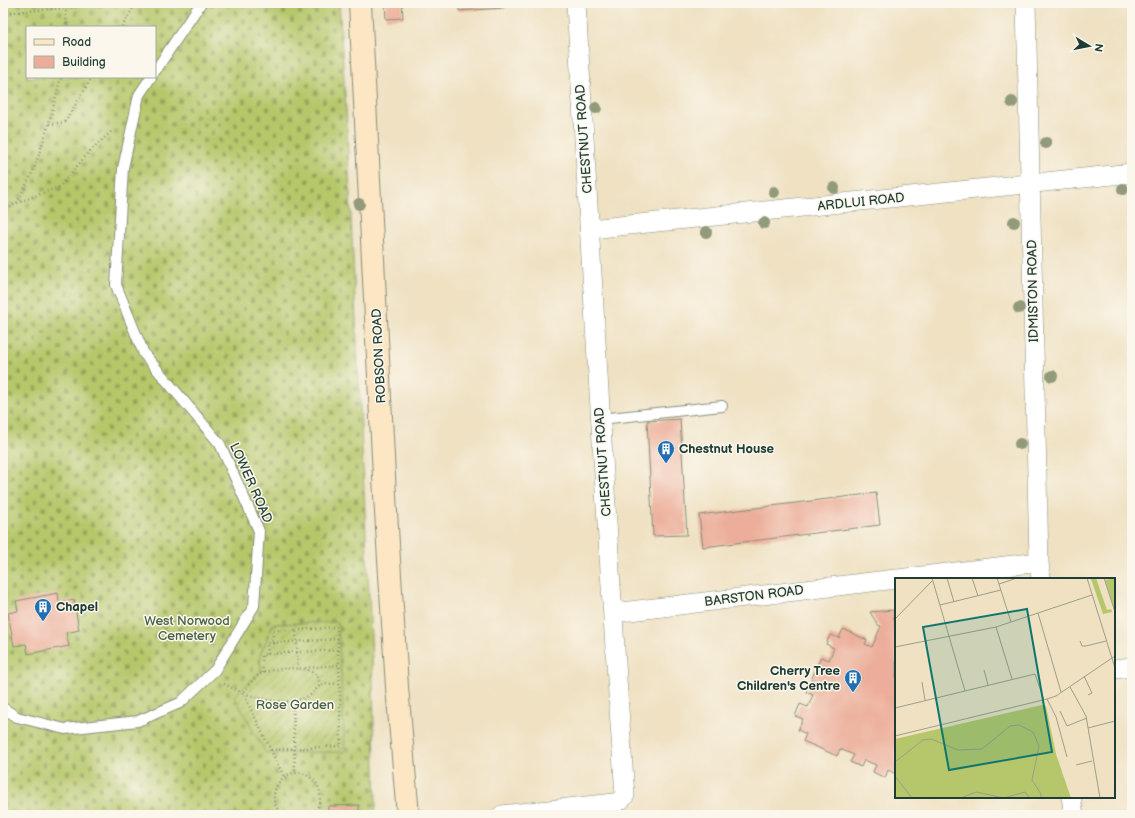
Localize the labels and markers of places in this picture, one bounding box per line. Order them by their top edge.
building icon: Chestnut House [656,439,676,464]
place label: Chestnut House [679,441,775,457]
building icon: Chapel [33,597,53,622]
place label: Chapel [56,599,98,615]
place label: Cherry Tree Children's Centre [737,663,841,694]
building icon: Cherry Tree Children's Centre [843,668,863,693]

